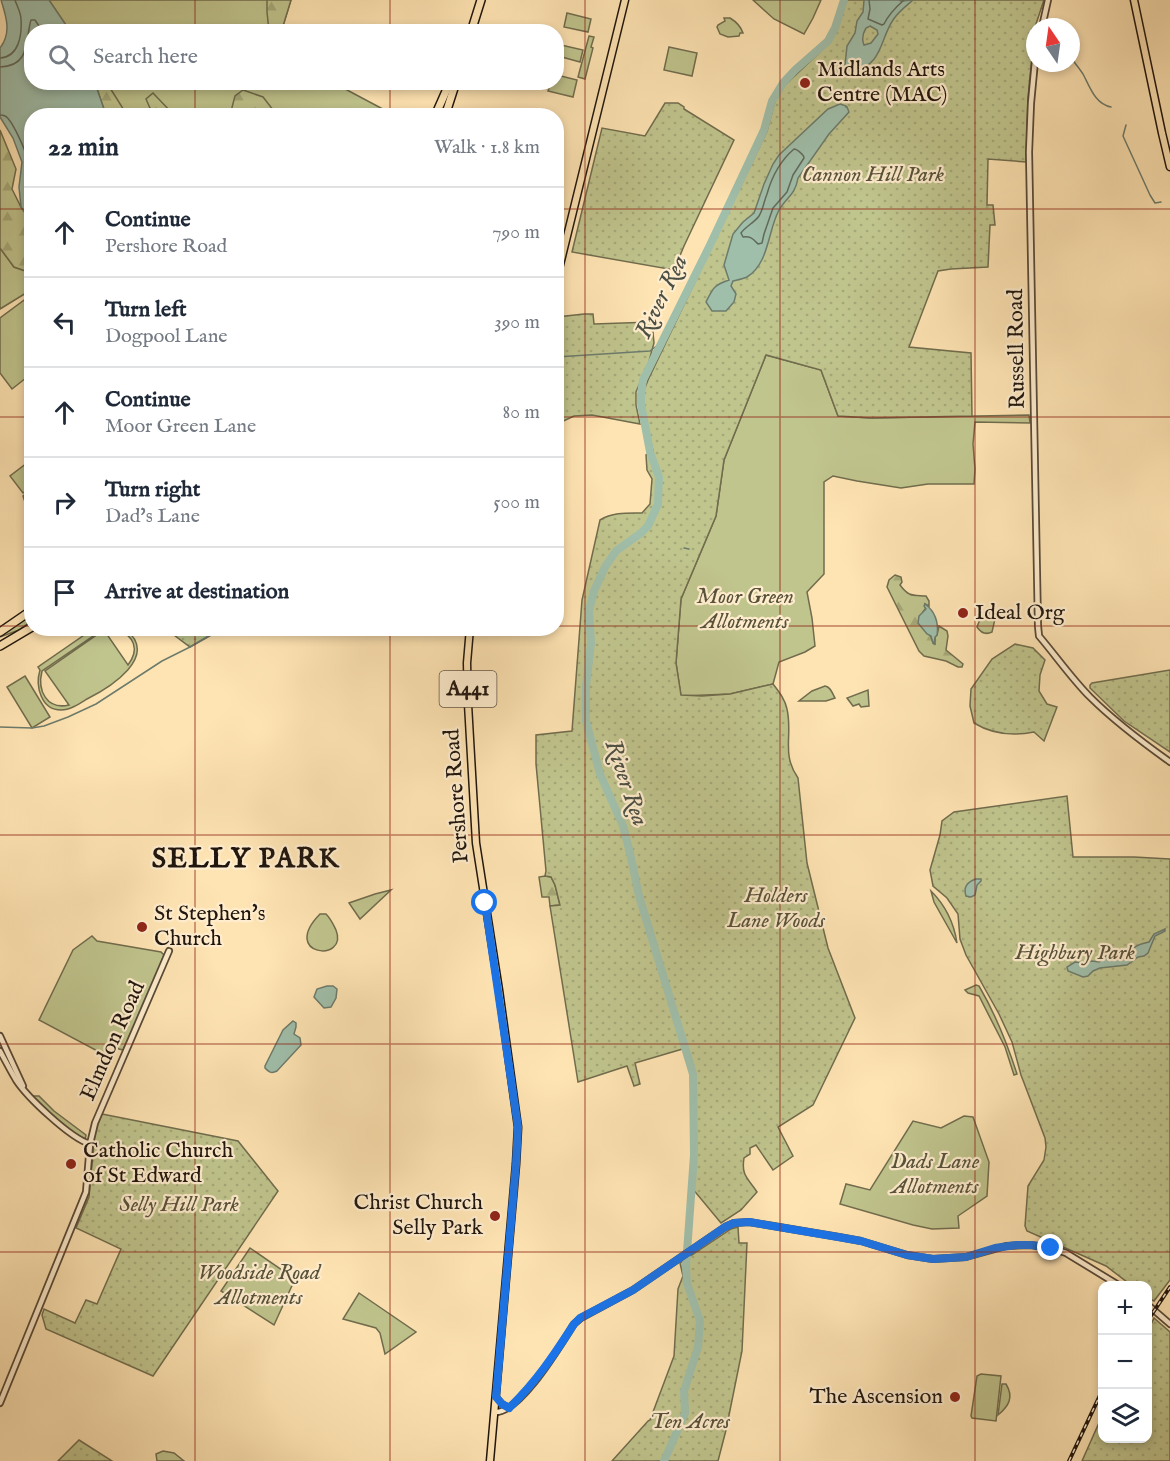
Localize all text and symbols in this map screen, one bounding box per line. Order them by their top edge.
north arrow [1026,18,1080,72]
search box [24,24,564,90]
icon: search [45,41,78,74]
text: Search here [93,43,198,71]
place label: Midlands Arts Centre (MAC) [817,56,947,109]
marker: Midlands Arts Centre (MAC) [798,76,812,90]
text: 22 min [48,131,119,164]
text: Walk · 1.8 km [434,135,540,160]
park label: Cannon Hill Park [802,161,944,189]
text: Continue [105,206,191,234]
icon: ahead [48,216,81,249]
text: 790 m [492,220,540,245]
text: Pershore Road [105,234,227,259]
water label: River Rea [628,250,696,344]
street label: Russell Road [1002,288,1032,409]
text: Turn left [105,296,187,324]
icon: left [48,306,81,339]
text: 390 m [494,310,540,335]
text: Dogpool Lane [105,324,228,349]
text: Continue [105,386,191,414]
icon: ahead [48,396,81,429]
text: 80 m [503,400,540,425]
text: Moor Green Lane [105,414,256,439]
text: Turn right [105,476,200,504]
icon: right [48,486,81,519]
text: 500 m [493,490,540,515]
text: Dad's Lane [105,504,200,529]
icon: arrive [48,576,81,609]
text: Arrive at destination [105,578,289,606]
park label: Moor Green Allotments [696,583,794,636]
place label: Ideal Org [975,599,1066,627]
marker: Ideal Org [956,606,970,620]
road number: A441 [440,671,496,707]
street label: Pershore Road [438,728,476,864]
water label: River Rea [597,736,655,830]
district label: SELLY PARK [152,842,340,877]
park label: Holders Lane Woods [726,882,826,935]
route start [471,889,497,915]
place label: St Stephen's Church [154,900,265,953]
marker: St Stephen's Church [135,920,149,934]
park label: Highbury Park [1014,939,1135,967]
street label: Elmdon Road [74,977,152,1105]
place label: Catholic Church of St Edward [83,1137,233,1190]
park label: Dads Lane Allotments [890,1148,980,1201]
marker: Catholic Church of St Edward [64,1157,78,1171]
place label: Christ Church Selly Park [354,1189,483,1242]
park label: Selly Hill Park [119,1191,239,1219]
marker: Christ Church Selly Park [488,1209,502,1223]
route end [1037,1234,1063,1260]
park label: Woodside Road Allotments [198,1259,322,1312]
map controls [1098,1281,1152,1443]
button: + [1098,1281,1152,1335]
button: − [1098,1335,1152,1389]
place label: The Ascension [809,1383,943,1411]
button: layers [1098,1389,1152,1443]
marker: The Ascension [948,1390,962,1404]
park label: Ten Acres [650,1408,731,1436]

